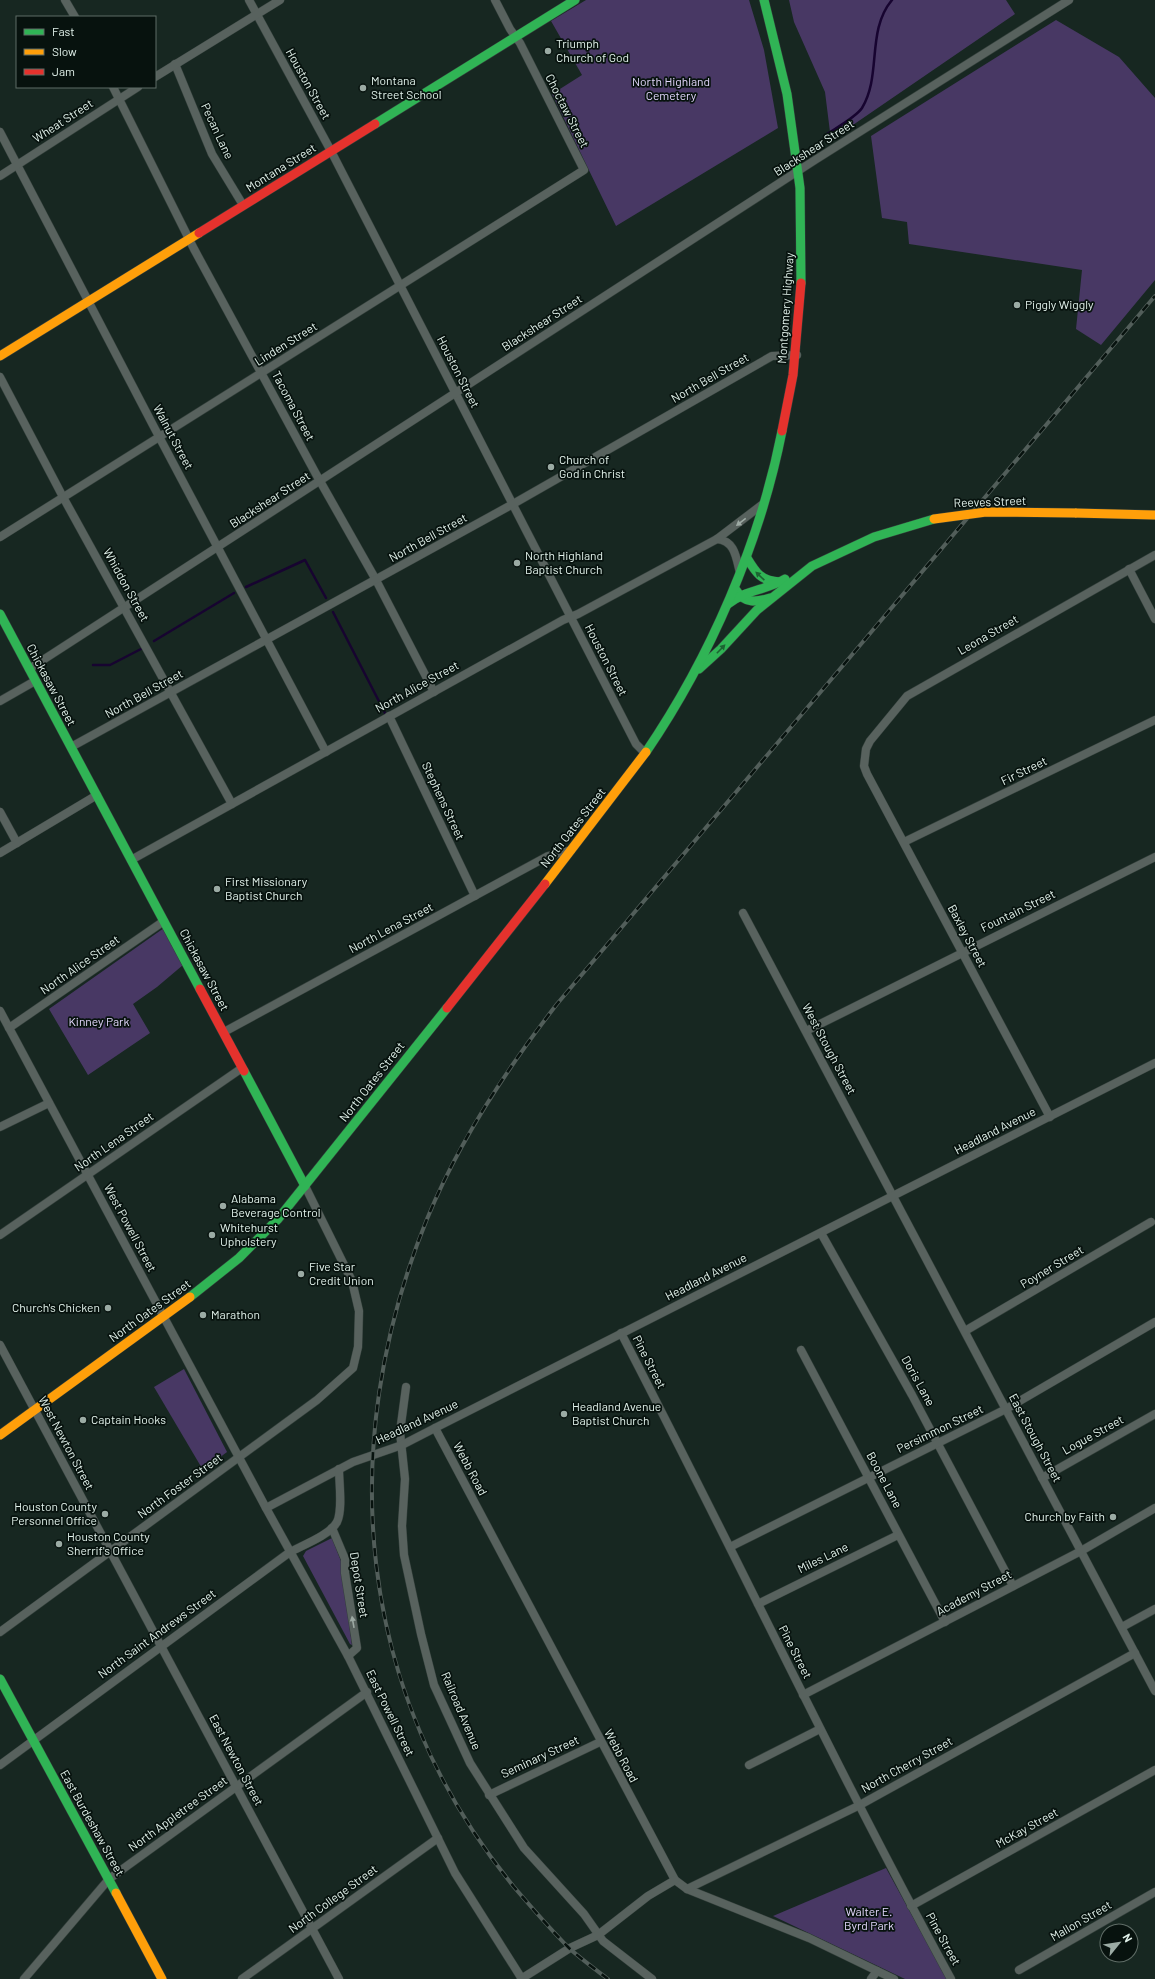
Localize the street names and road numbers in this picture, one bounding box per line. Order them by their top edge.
street label: Houston Street [284,46,334,121]
street label: Choctaw Street [543,71,592,150]
street label: Wheat Street [30,96,95,145]
street label: Pecan Lane [199,100,237,161]
street label: Blackshear Street [771,116,856,178]
street label: Montana Street [243,140,318,194]
street label: Montgomery Highway [774,251,796,364]
street label: Blackshear Street [499,291,584,353]
street label: Linden Street [252,318,319,368]
street label: Houston Street [435,333,483,410]
street label: North Bell Street [668,349,751,405]
street label: Tacoma Street [270,368,318,443]
street label: Walnut Street [151,402,197,471]
street label: Blackshear Street [227,468,312,530]
street label: Reeves Street [953,493,1027,509]
street label: North Bell Street [386,510,469,564]
street label: Whiddon Street [101,546,153,623]
street label: Leona Street [955,611,1020,657]
street label: Houston Street [583,621,631,698]
street label: Chickasaw Street [24,641,79,728]
street label: North Alice Street [372,657,461,715]
street label: North Bell Street [102,666,185,720]
street label: Fir Street [998,753,1049,787]
street label: Stephens Street [420,759,468,842]
street label: North Oates Street [537,785,608,870]
street label: Fountain Street [978,886,1057,934]
street label: North Lena Street [346,899,435,955]
street label: Baxley Street [946,902,990,969]
street label: Chickasaw Street [177,926,232,1013]
street label: North Alice Street [37,932,122,997]
street label: West Stough Street [800,1001,860,1096]
street label: North Oates Street [336,1039,407,1124]
street label: Headland Avenue [952,1104,1037,1157]
street label: North Lena Street [71,1109,156,1174]
street label: West Powell Street [102,1181,160,1274]
street label: Poyner Street [1017,1242,1086,1290]
street label: Headland Avenue [663,1250,748,1303]
street label: North Oates Street [106,1276,193,1344]
street label: Pine Street [630,1332,669,1391]
street label: Doris Lane [899,1353,938,1408]
street label: East Stough Street [1007,1391,1065,1484]
street label: West Newton Street [36,1393,98,1492]
street label: Headland Avenue [373,1396,460,1446]
street label: Persimmon Street [894,1401,985,1455]
street label: Logue Street [1059,1412,1126,1457]
street label: Webb Road [451,1439,491,1498]
street label: Boone Lane [864,1449,906,1510]
street label: North Foster Street [134,1450,224,1521]
street label: Miles Lane [795,1539,850,1575]
street label: Depot Street [348,1551,372,1619]
street label: Academy Street [934,1566,1013,1618]
street label: North Saint Andrews Street [95,1586,218,1681]
street label: Pine Street [776,1622,815,1681]
street label: East Powell Street [364,1667,418,1758]
street label: Railroad Avenue [439,1670,485,1752]
street label: East Newton Street [207,1712,267,1808]
street label: Webb Road [602,1726,642,1785]
street label: Seminary Street [498,1732,581,1780]
street label: North Cherry Street [858,1733,955,1795]
street label: East Burdeshaw Street [58,1767,128,1878]
street label: North Appletree Street [125,1773,230,1854]
street label: McKay Street [993,1804,1060,1850]
street label: North College Street [285,1861,379,1935]
street label: Mallon Street [1047,1897,1114,1943]
street label: Pine Street [924,1910,964,1967]

